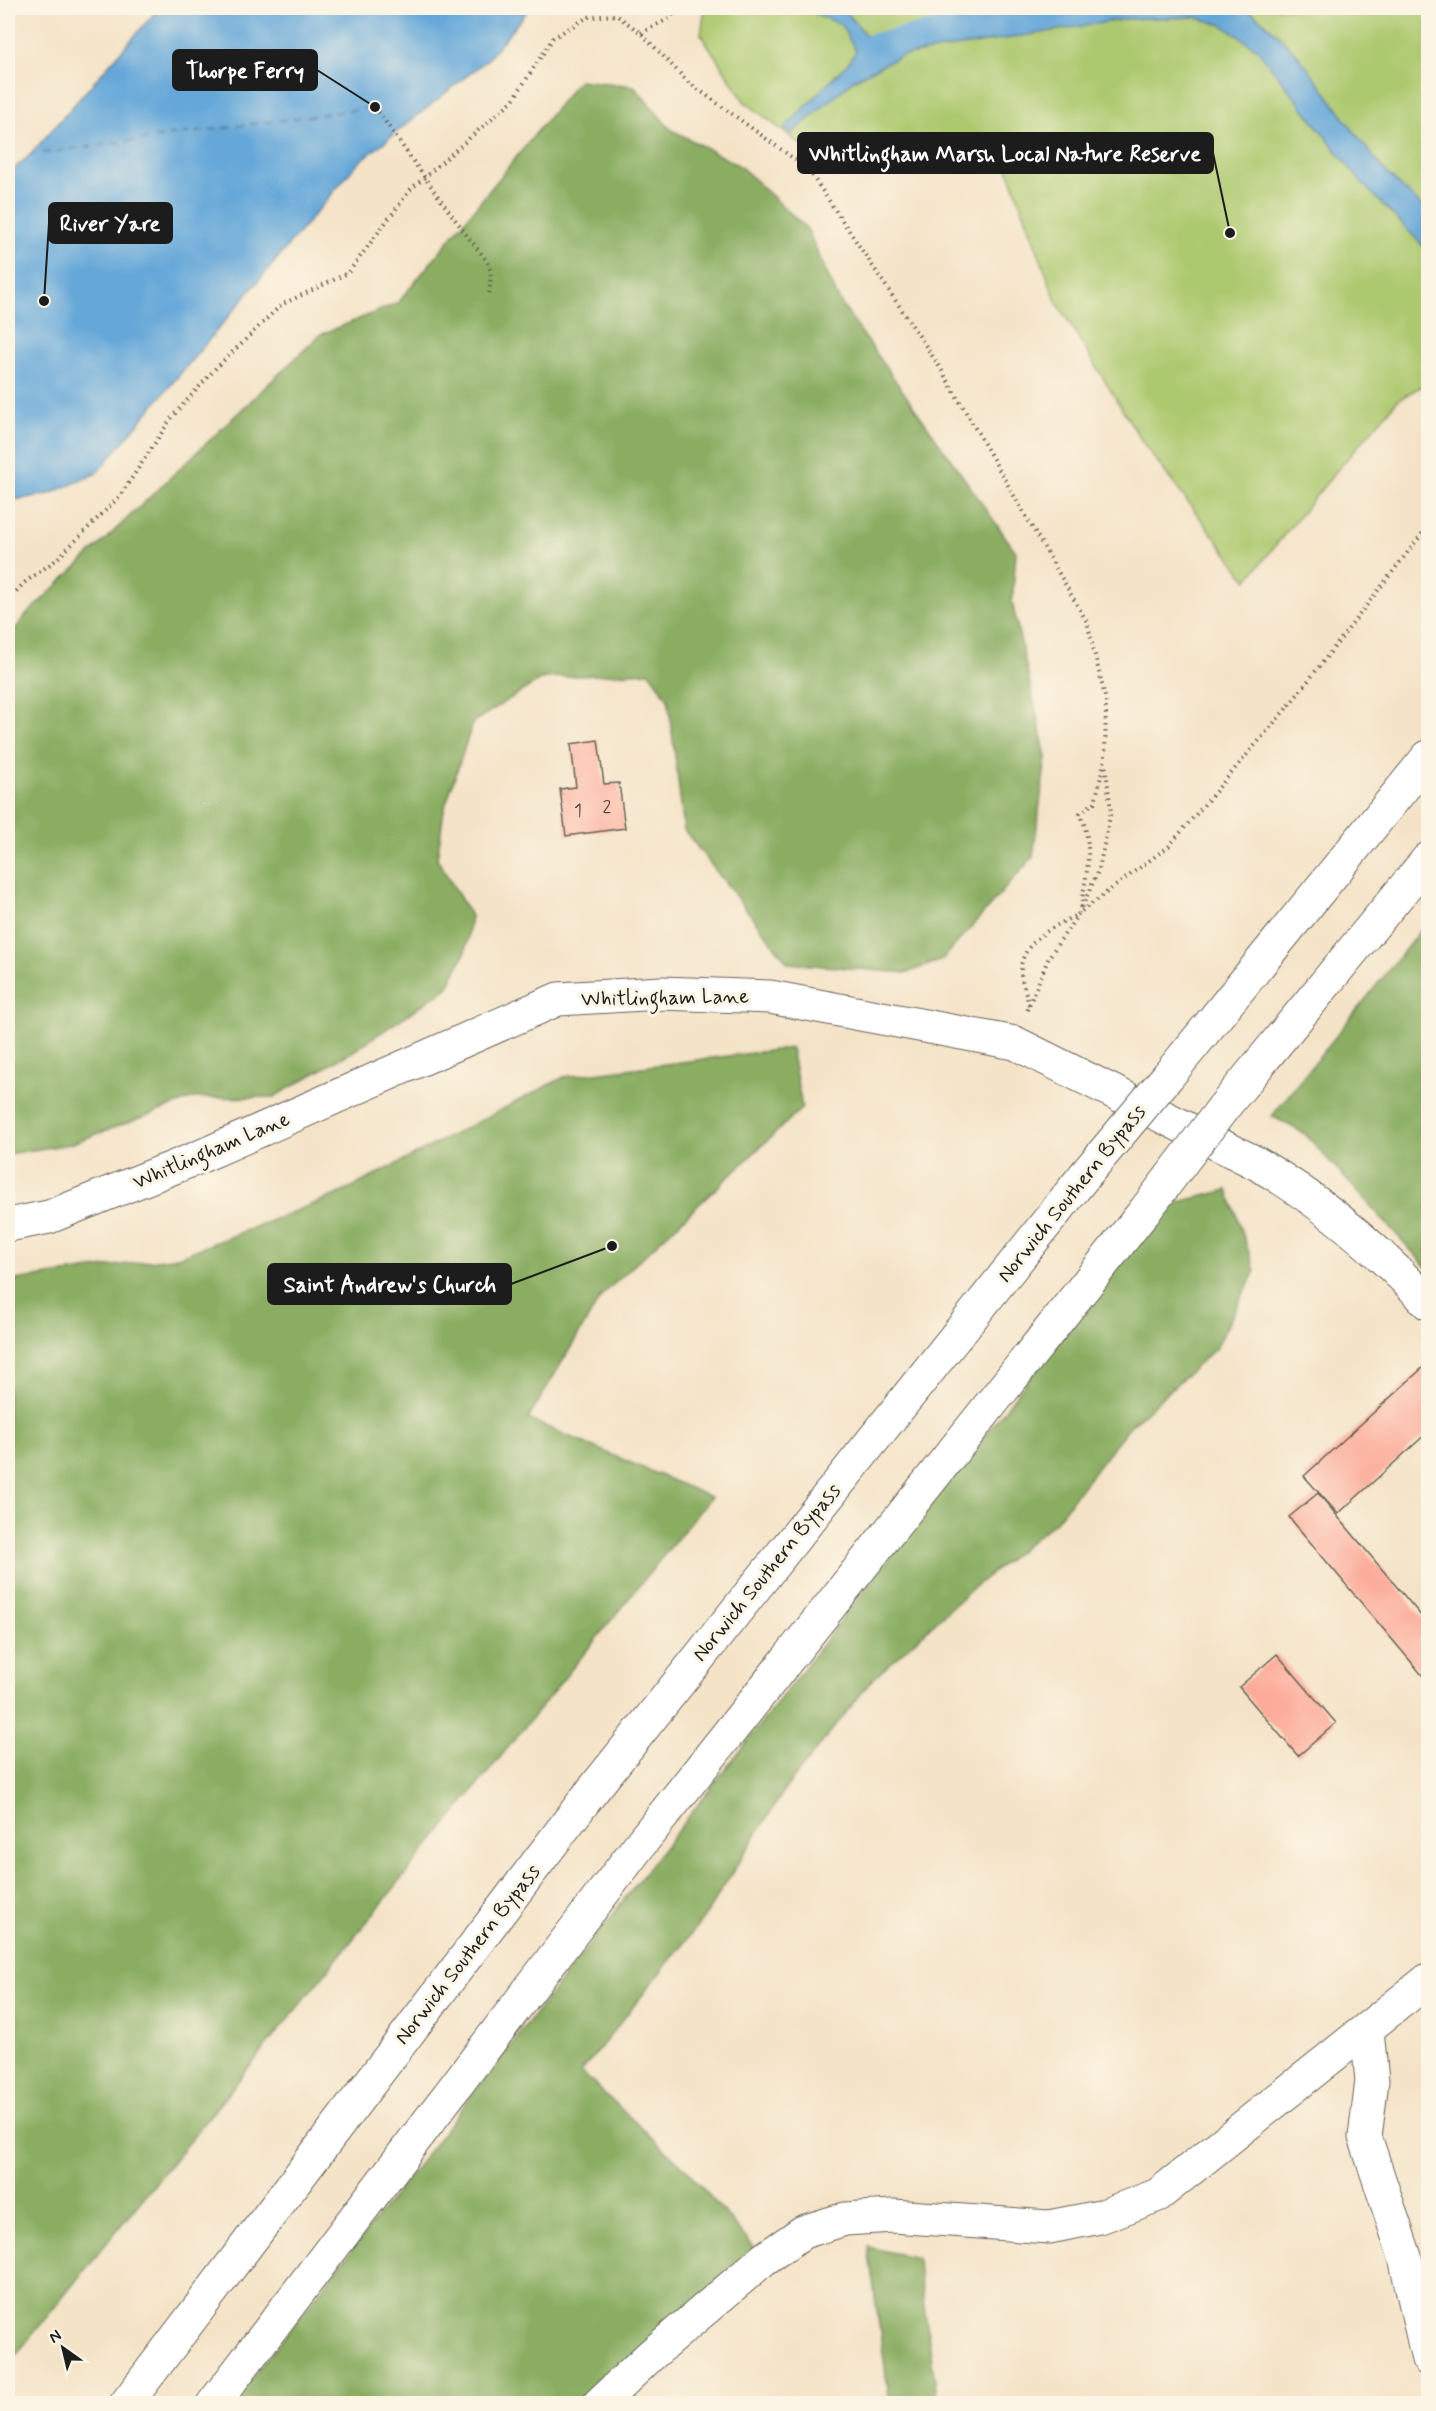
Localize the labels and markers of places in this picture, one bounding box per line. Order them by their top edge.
callout: Thorpe Ferry [173,50,317,90]
callout: Whitlingham Marsh Local Nature Reserve [798,133,1213,173]
callout: River Yare [49,203,172,243]
callout: Saint Andrew's Church [268,1264,511,1304]

